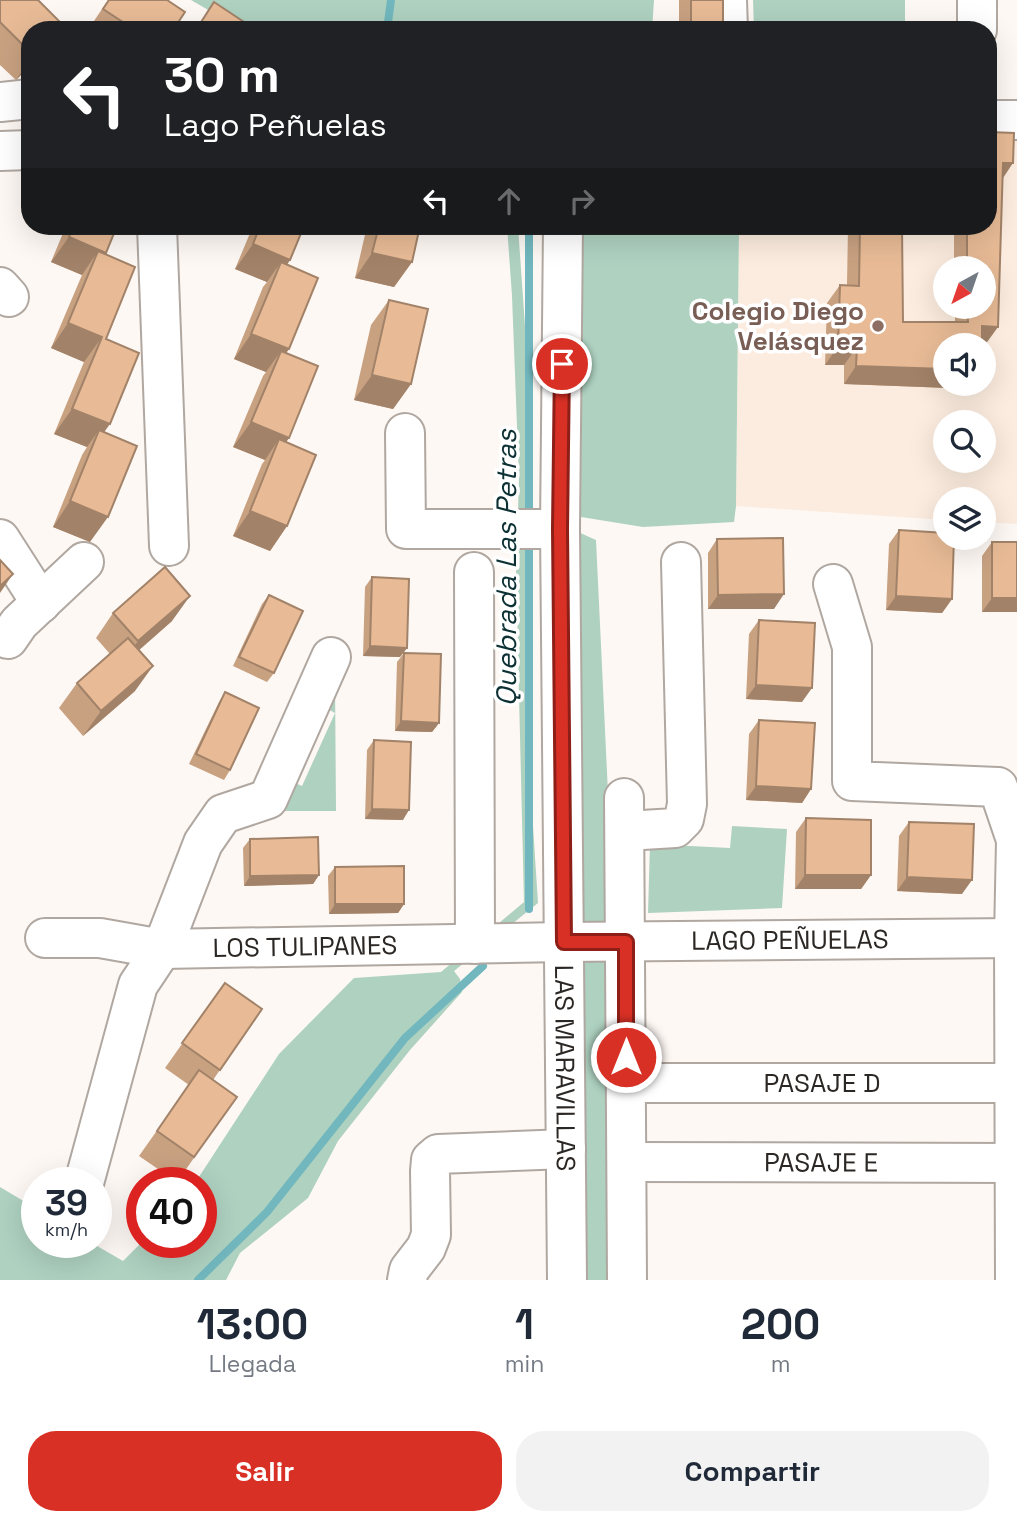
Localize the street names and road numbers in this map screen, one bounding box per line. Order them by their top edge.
street label: LAGO PEÑUELAS [691,922,889,958]
street label: LOS TULIPANES [212,928,398,965]
street label: LAS MARAVILLAS [547,964,583,1171]
street label: PASAJE D [764,1066,880,1100]
street label: PASAJE E [764,1145,878,1180]

